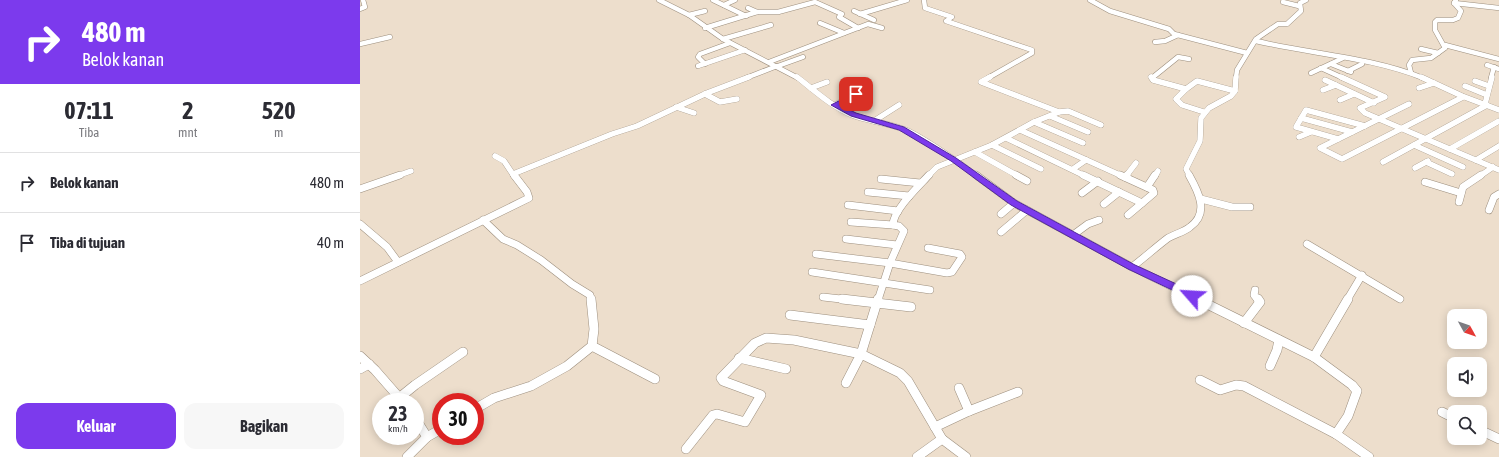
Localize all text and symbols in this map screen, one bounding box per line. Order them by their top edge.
icon: right [16,16,68,68]
text: 480 m [82,16,145,48]
text: Belok kanan [82,49,164,70]
pin [839,77,873,111]
icon: arrive [845,83,867,105]
text: 07:11 [64,97,114,124]
text: 2 [182,97,193,124]
text: 520 [262,97,296,124]
text: Tiba [79,125,99,140]
text: mnt [178,125,197,140]
text: m [274,125,283,140]
icon: right [16,172,38,194]
text: Belok kanan [50,174,119,191]
text: 480 m [310,174,344,191]
icon: arrive [16,232,38,254]
text: Tiba di tujuan [50,234,125,251]
text: 40 m [317,234,344,251]
position arrow [1171,275,1213,317]
north arrow [1447,309,1487,349]
map controls [1447,309,1487,445]
button: sound [1447,357,1487,397]
speed limit sign: 30 [432,393,484,445]
text: 23 [389,402,407,425]
button: Keluar [16,403,176,449]
button: Bagikan [184,403,344,449]
button: search [1447,405,1487,445]
text: km/h [388,423,408,434]

